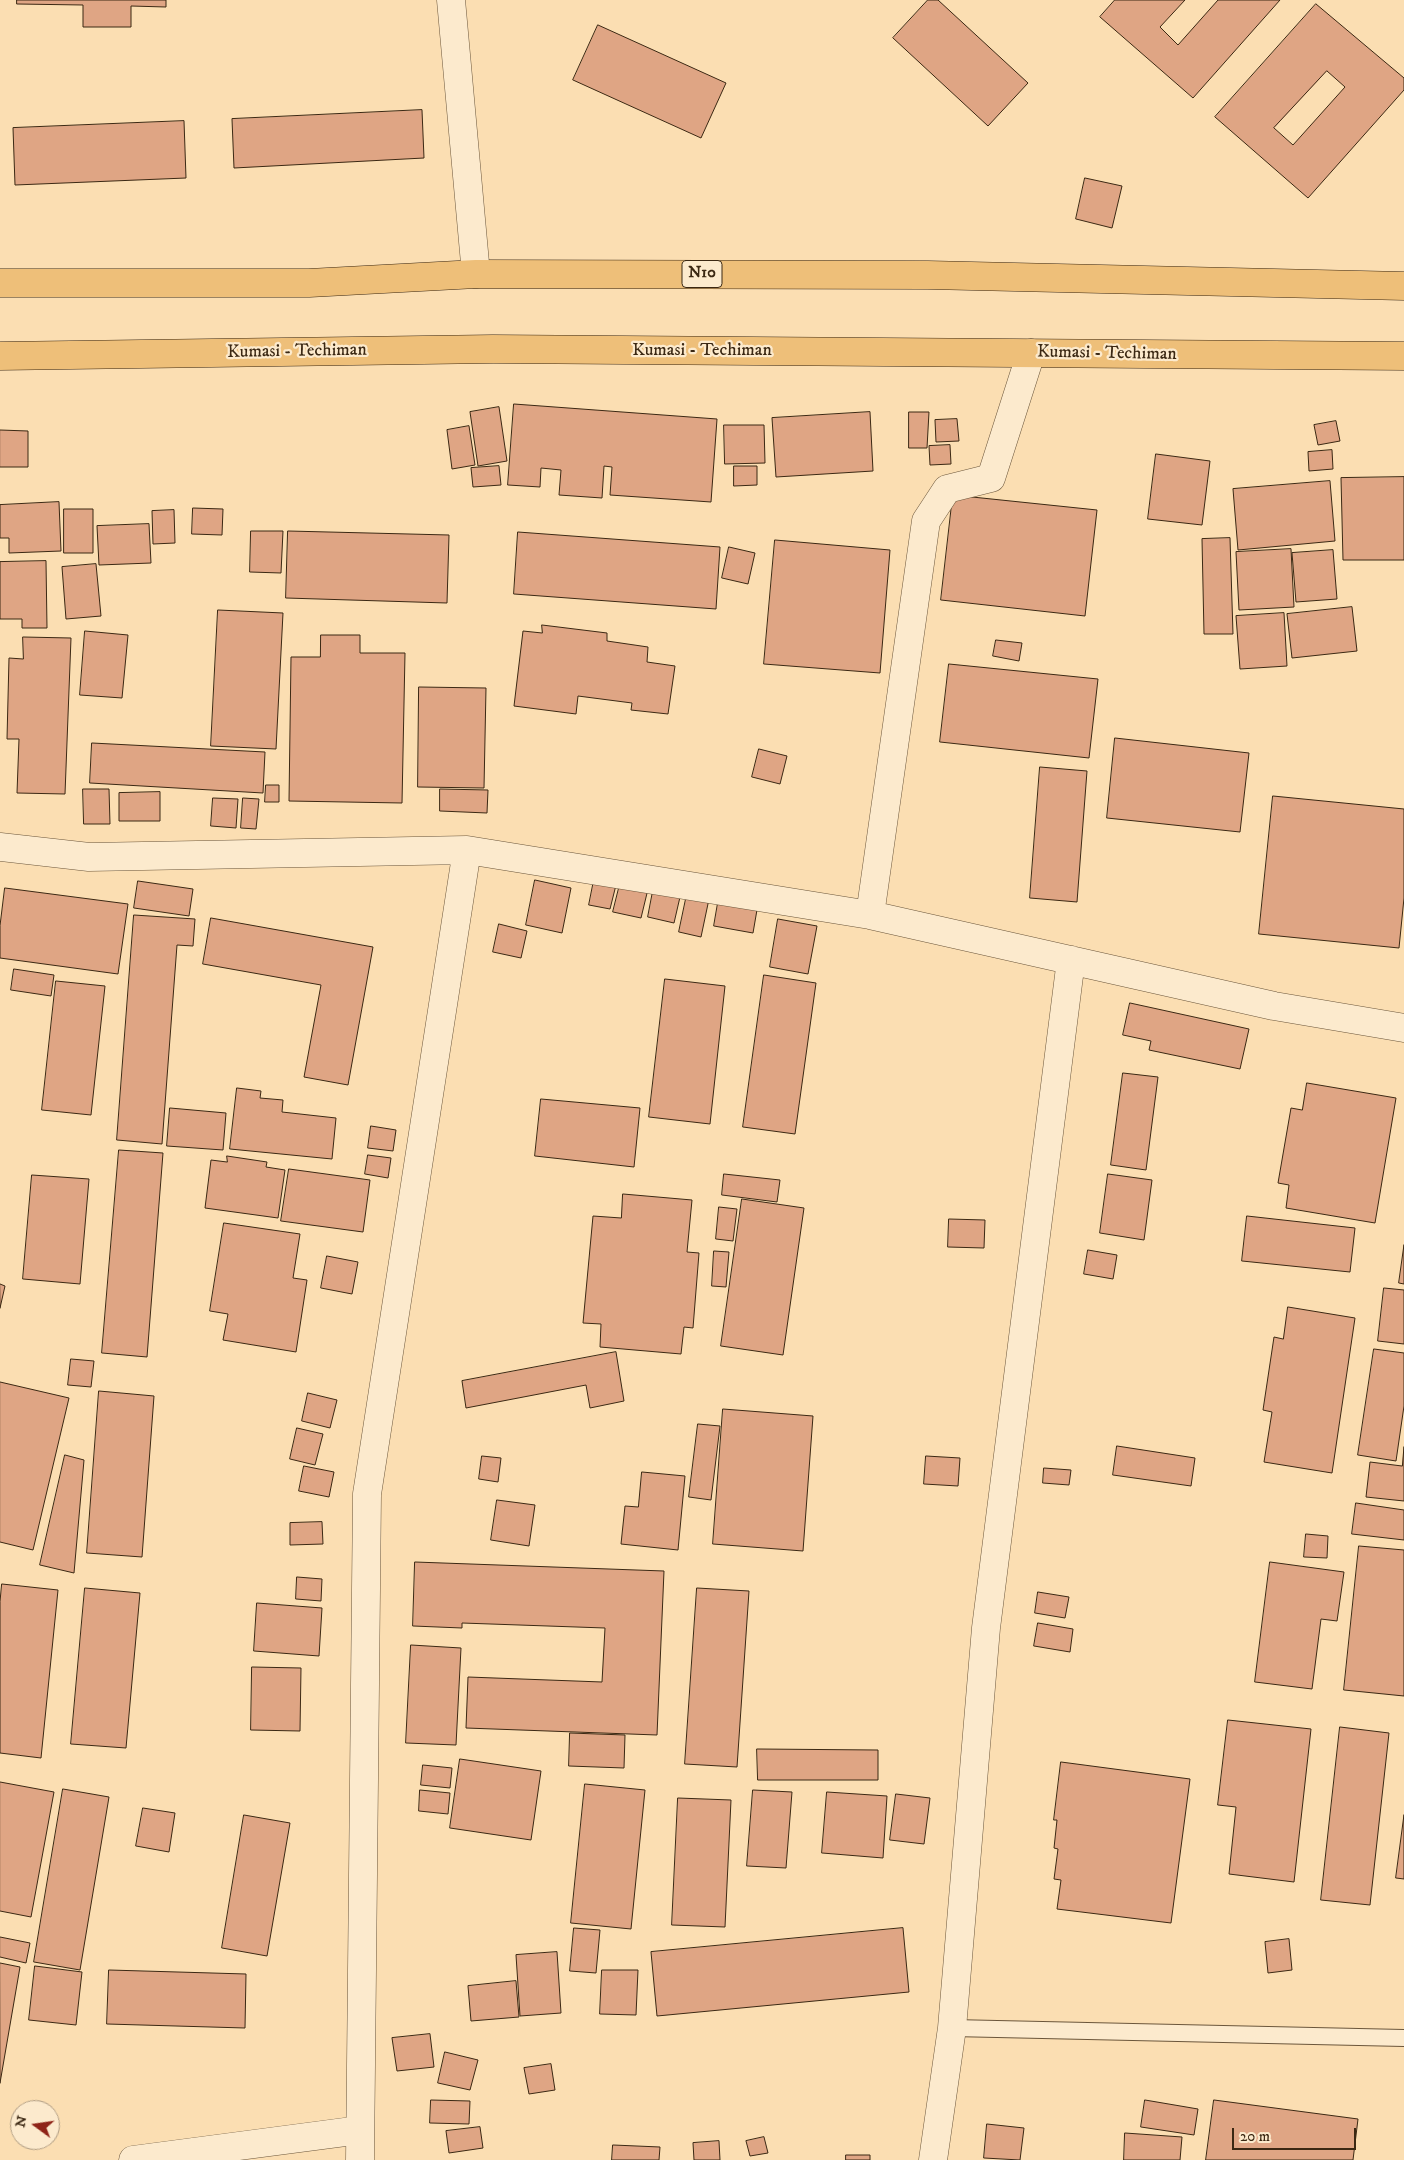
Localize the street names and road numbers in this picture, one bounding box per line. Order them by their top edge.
road number: N10 [682,260,722,288]
street label: Kumasi - Techiman [227,340,367,364]
street label: Kumasi - Techiman [632,340,772,362]
street label: Kumasi - Techiman [1037,342,1177,366]

